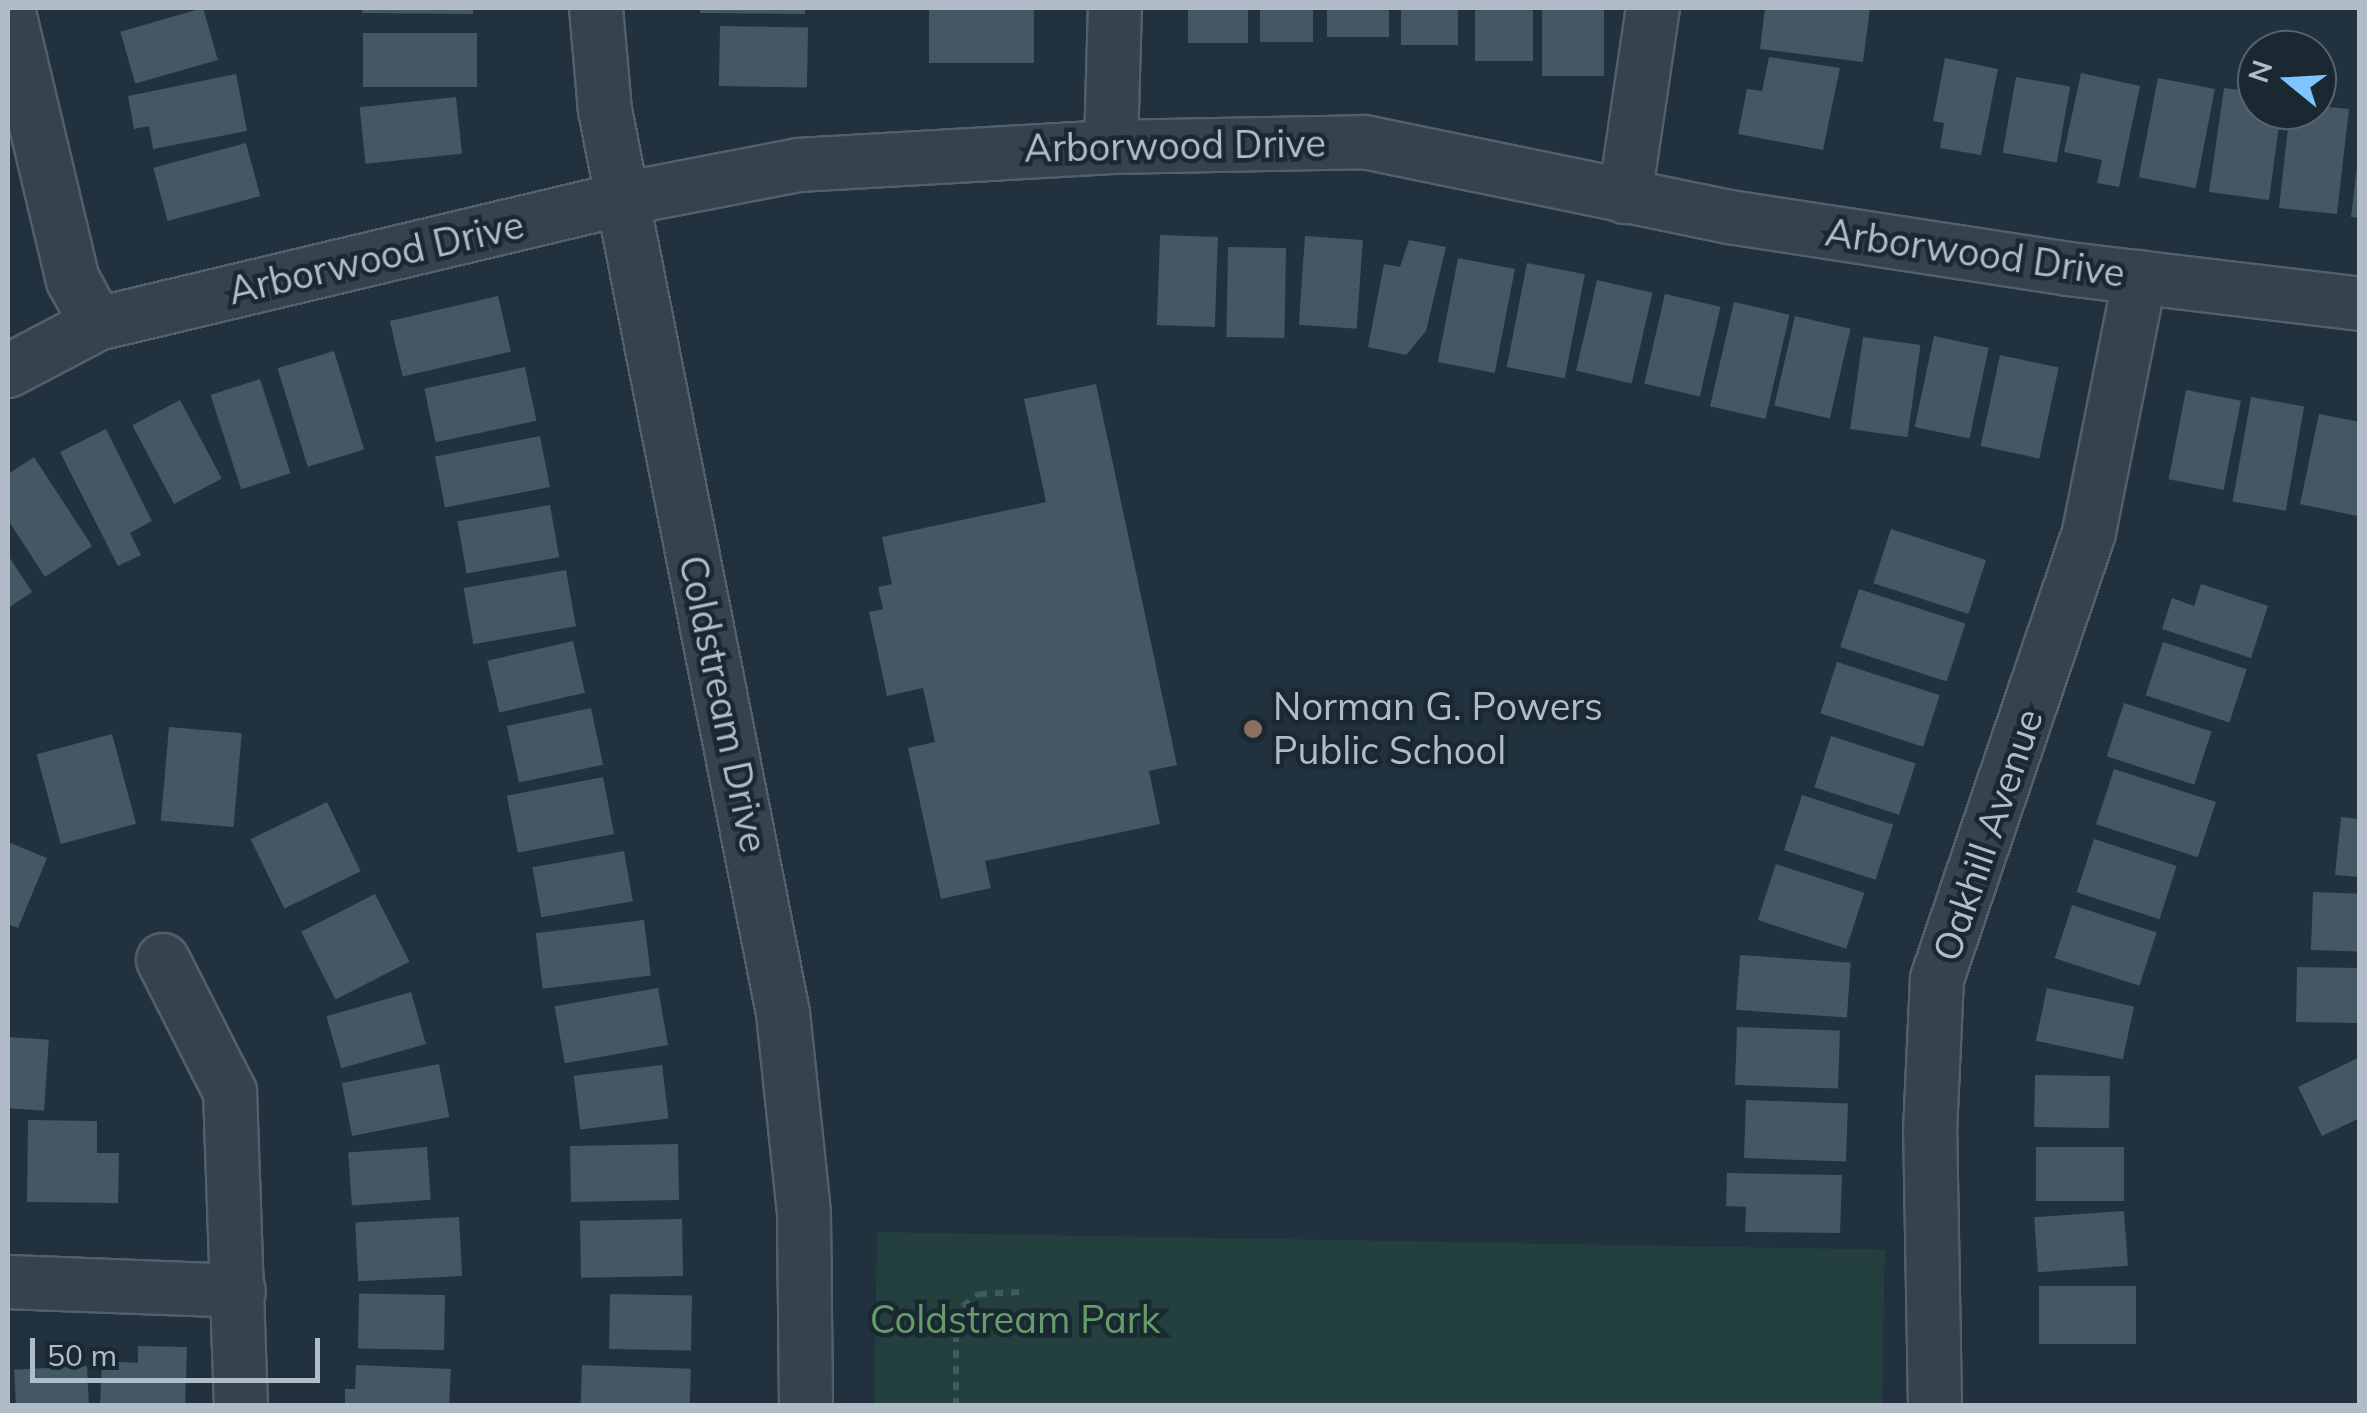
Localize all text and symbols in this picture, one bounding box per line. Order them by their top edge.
north arrow [2237,30,2337,130]
text: N [2240,56,2280,87]
street label: Arborwood Drive [1024,121,1326,171]
street label: Arborwood Drive [224,202,528,314]
street label: Arborwood Drive [1822,209,2128,297]
street label: Coldstream Drive [669,551,777,857]
place label: Norman G. Powers Public School [1273,684,1603,774]
street label: Oakhill Avenue [1924,703,2052,967]
marker: Norman G. Powers Public School [1242,718,1264,740]
park label: Coldstream Park [870,1297,1160,1343]
scale bar [35,1318,325,1380]
text: 50 m [47,1336,117,1374]

